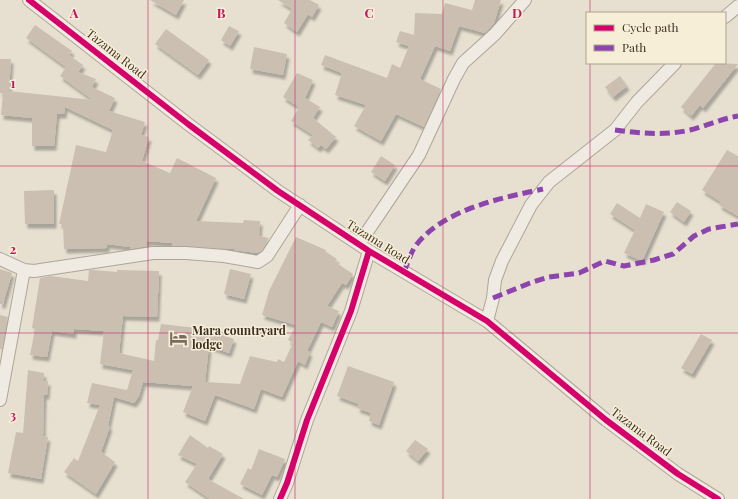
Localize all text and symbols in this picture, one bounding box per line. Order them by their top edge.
text: A [69,4,79,21]
text: B [217,4,226,21]
text: C [364,4,374,21]
text: D [512,4,522,21]
legend [586,12,726,64]
text: Cycle path [622,19,679,35]
street label: Tazama Road [83,25,150,82]
text: Path [622,39,646,55]
text: 1 [11,74,16,91]
street label: Tazama Road [344,215,413,267]
text: 2 [10,240,17,257]
place label: Mara countryard lodge [192,322,286,352]
hotel icon: Mara countryard lodge [169,328,189,348]
street label: Tazama Road [608,403,675,459]
text: 3 [10,406,16,423]

